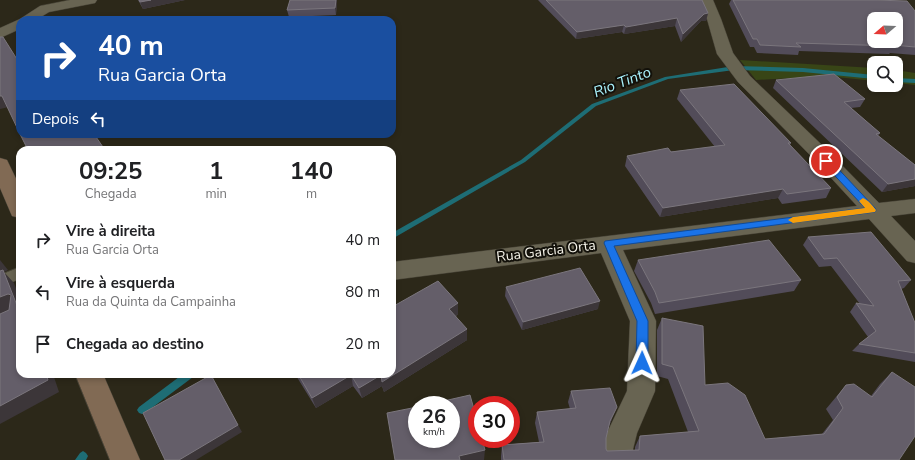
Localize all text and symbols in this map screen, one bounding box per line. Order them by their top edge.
north arrow [867,12,903,48]
map controls [867,12,903,92]
text: 40 m [98,27,164,65]
icon: right [32,32,84,84]
button: search [867,56,903,92]
water label: Rio Tinto [590,62,654,102]
text: Rua Garcia Orta [98,63,226,87]
icon: left [87,108,109,130]
text: Depois [32,109,79,129]
pin [809,144,843,178]
icon: arrive [815,150,837,172]
text: 09:25 [79,155,142,187]
text: 1 [209,155,223,187]
text: 140 [290,155,333,187]
text: Chegada [85,185,137,203]
text: min [205,185,227,203]
text: m [306,185,317,203]
text: Vire à direita [66,221,155,241]
icon: right [32,229,54,251]
text: 40 m [345,230,380,250]
street label: Rua Garcia Orta [495,235,597,267]
text: Rua Garcia Orta [66,241,159,259]
text: Vire à esquerda [66,273,175,293]
icon: left [32,281,54,303]
text: 80 m [345,282,380,302]
text: Rua da Quinta da Campainha [66,293,236,311]
icon: arrive [32,333,54,355]
text: Chegada ao destino [66,334,204,354]
text: 20 m [345,334,380,354]
position arrow [621,342,663,384]
speed limit sign: 30 [468,396,520,448]
text: 26 [422,403,446,430]
text: km/h [423,425,445,439]

